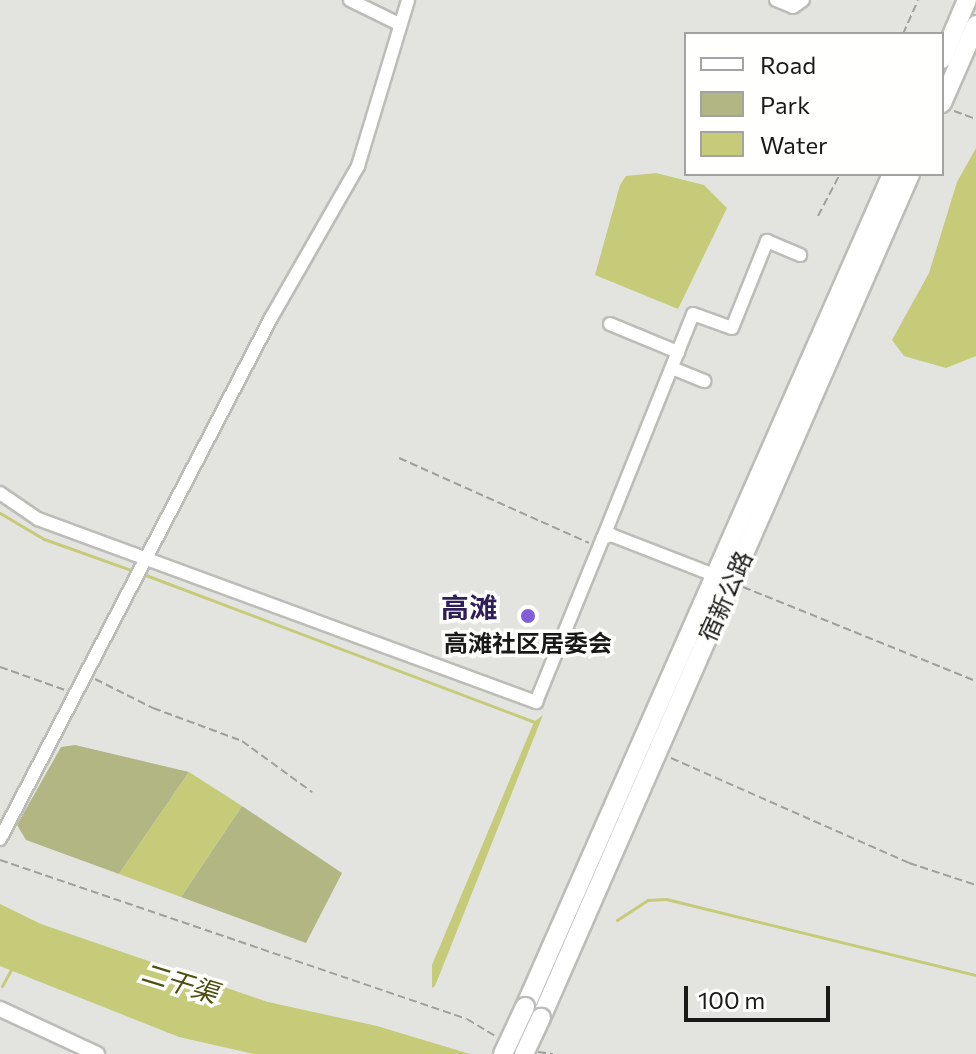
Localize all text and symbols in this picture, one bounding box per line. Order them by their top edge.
legend [684,32,944,176]
text: Road [760,50,816,79]
text: Park [760,90,810,119]
text: Water [760,130,828,159]
street label: 宿新公路 [692,546,758,646]
district label: 高滩 [441,590,497,624]
marker: 高滩社区居委会 [519,607,537,625]
place label: 高滩社区居委会 [444,629,612,657]
water label: 二干渠 [138,956,222,1008]
scale bar [688,970,834,1020]
text: 100 m [698,985,765,1014]

